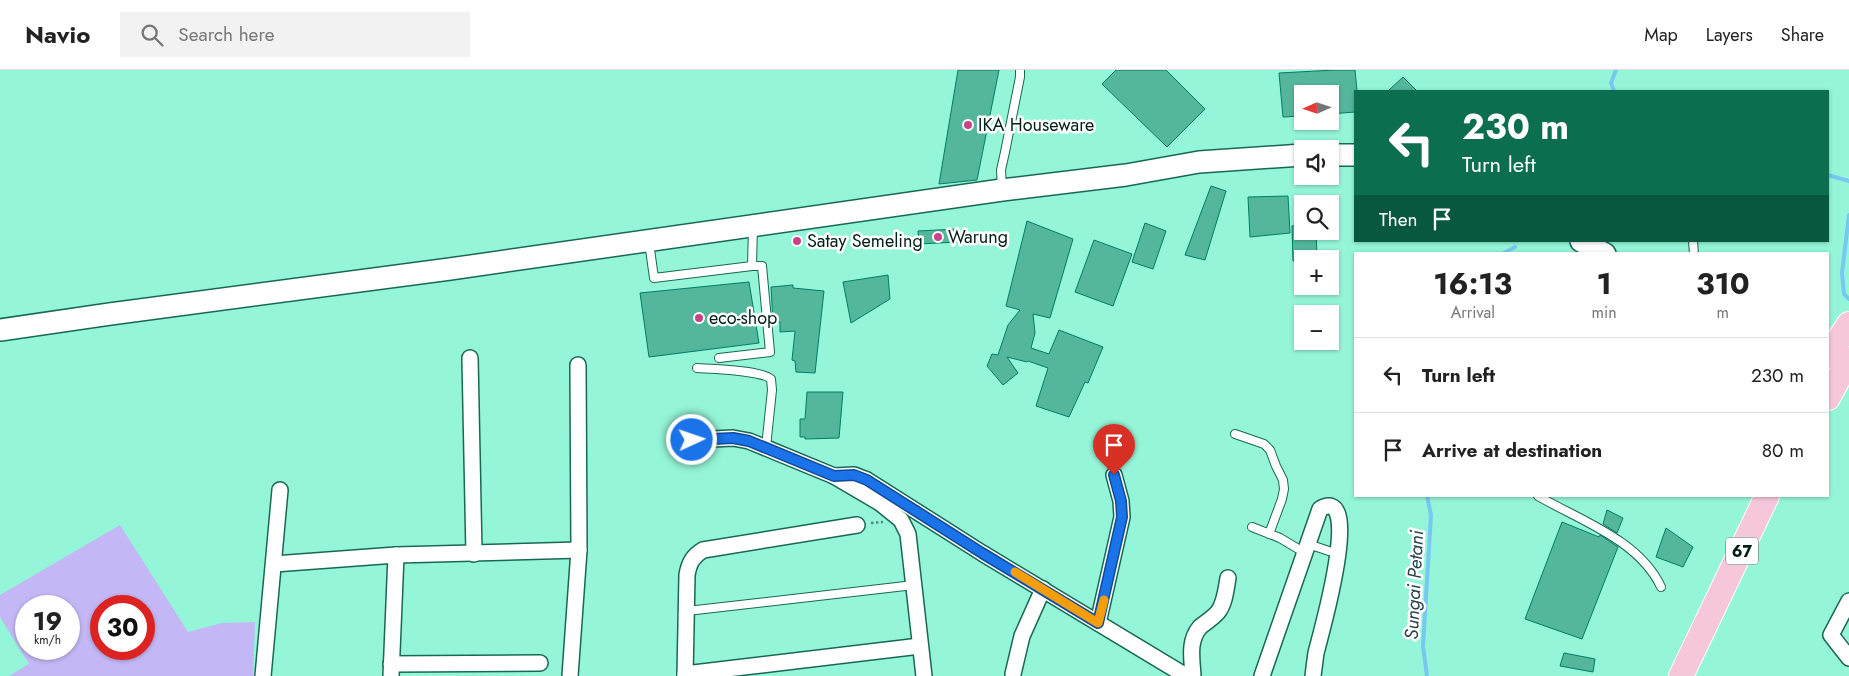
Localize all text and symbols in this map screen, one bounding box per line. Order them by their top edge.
search box [120,12,470,57]
text: Navio [25,17,90,52]
icon: search [138,21,166,49]
text: Search here [178,21,274,48]
text: Map [1644,22,1678,48]
text: Layers [1706,22,1753,48]
text: Share [1781,22,1824,48]
north arrow [1294,85,1339,130]
map controls [1294,85,1339,350]
text: 230 m [1462,102,1569,152]
icon: left [1379,110,1444,175]
place label: IKA Houseware [978,112,1094,138]
marker: IKA Houseware [962,119,974,131]
button: sound [1294,140,1339,185]
text: Turn left [1462,148,1536,180]
button: search [1294,195,1339,240]
icon: arrive [1428,205,1456,233]
text: Then [1379,206,1418,233]
place label: Warung [948,224,1008,250]
place label: Satay Semeling [807,228,923,254]
marker: Warung [932,231,944,243]
marker: Satay Semeling [791,235,803,247]
button: + [1294,250,1339,295]
text: 16:13 [1433,262,1512,305]
text: 1 [1596,262,1612,305]
text: 310 [1696,262,1750,305]
text: Arrival [1451,301,1495,324]
text: min [1592,301,1617,324]
text: m [1717,301,1729,324]
place label: eco-shop [709,305,777,331]
button: − [1294,305,1339,350]
marker: eco-shop [693,312,705,324]
icon: left [1379,361,1407,389]
text: Turn left [1422,362,1495,389]
text: 230 m [1751,362,1804,389]
position arrow [665,413,717,465]
pin [1093,424,1135,475]
icon: arrive [1100,431,1128,459]
icon: arrive [1379,436,1407,464]
text: Arrive at destination [1422,437,1602,464]
text: 80 m [1762,437,1804,464]
water label: Sungai Petani [1398,528,1430,640]
road number: 67 [1726,538,1758,564]
speed limit sign: 30 [90,595,155,660]
text: 19 [33,603,62,639]
text: km/h [34,631,61,649]

